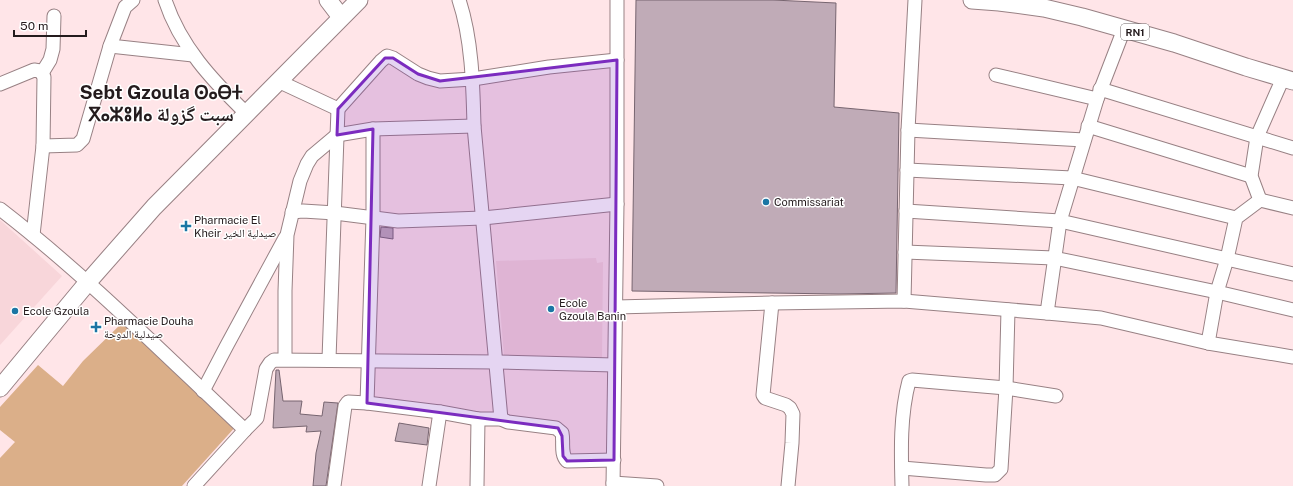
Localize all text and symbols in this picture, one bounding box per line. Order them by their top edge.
scale bar [14,12,86,38]
text: 50 m [20,19,48,33]
road number: RN1 [1121,24,1149,40]
district label: Sebt Gzoula ⵙⴰⴱⵜ ⴳⴰⵣⵓⵍⴰ سبت گزولة [79,81,243,126]
place label: Commissariat [774,196,844,208]
marker: Commissariat [761,197,771,207]
place label: Pharmacie El Kheir صيدلية الخير [194,214,276,239]
marker: Pharmacie El Kheir صيدلية الخير [181,221,191,231]
place label: Ecole Gzoula Banin [559,297,626,322]
marker: Ecole Gzoula Banin [546,304,556,314]
place label: Ecole Gzoula [23,305,89,317]
marker: Ecole Gzoula [10,306,20,316]
place label: Pharmacie Douha صيدلية الدوحة [104,315,193,340]
marker: Pharmacie Douha صيدلية الدوحة [91,322,101,332]

